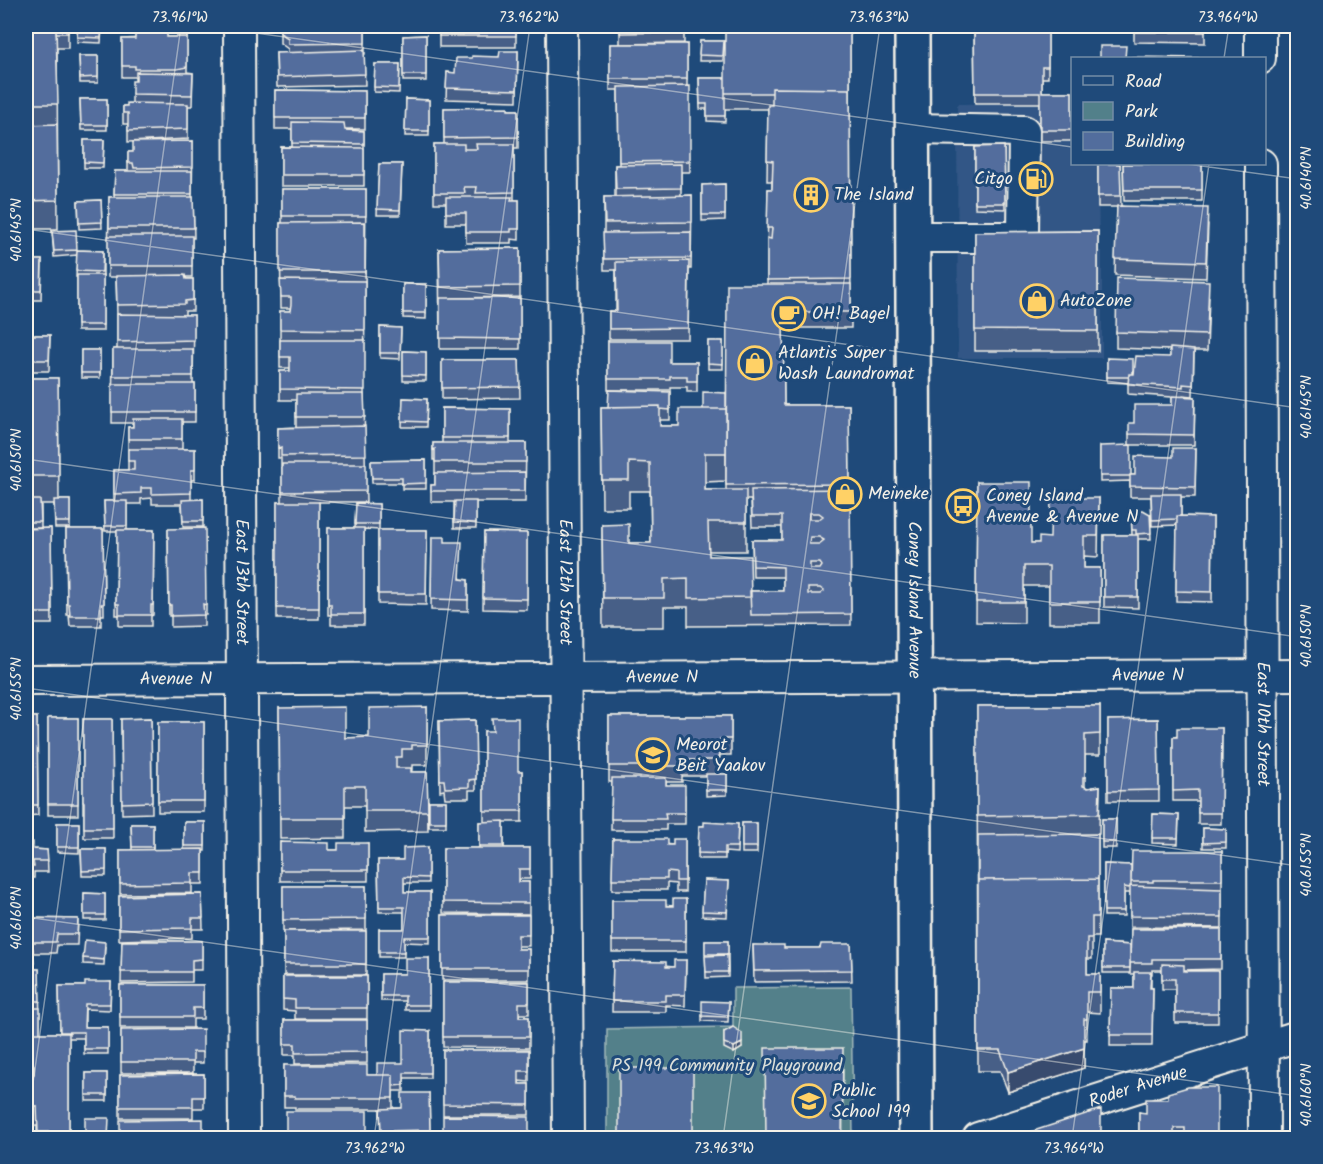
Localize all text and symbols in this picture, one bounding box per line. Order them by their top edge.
text: 73.961°W [152,6,208,30]
text: 73.962°W [499,6,559,30]
text: 73.963°W [849,6,909,30]
text: 73.964°W [1198,6,1258,30]
legend [1071,57,1266,165]
text: Road [1125,68,1162,97]
text: Park [1125,98,1158,127]
text: Building [1125,128,1185,157]
text: 40.6140°N [1295,146,1319,210]
fuel station icon: Citgo [1018,161,1054,197]
place label: Citgo [974,165,1013,194]
building icon: The Island [793,177,829,213]
place label: The Island [834,181,914,210]
text: 40.6145°N [5,198,29,262]
shop icon: AutoZone [1019,283,1055,319]
place label: AutoZone [1060,287,1132,316]
cafe icon: OH! Bagel [771,296,807,332]
place label: OH! Bagel [812,300,891,329]
place label: Atlantis Super Wash Laundromat [778,339,915,389]
shop icon: Atlantis Super Wash Laundromat [737,345,773,381]
text: 40.6145°N [1295,375,1319,439]
text: 40.6150°N [5,428,29,492]
shop icon: Meineke [827,476,863,512]
place label: Meineke [868,480,929,509]
place label: Coney Island Avenue & Avenue N [986,482,1139,532]
bus stop icon: Coney Island Avenue & Avenue N [945,488,981,524]
street label: East 13th Street [227,519,256,646]
street label: East 12th Street [550,519,580,646]
street label: Coney Island Avenue [899,521,929,679]
text: 40.6150°N [1295,604,1319,668]
text: 40.6155°N [5,657,29,721]
street label: Avenue N [1112,661,1184,690]
street label: East 10th Street [1248,661,1277,788]
street label: Avenue N [626,663,698,692]
street label: Avenue N [140,665,212,694]
place label: Meorot Beit Yaakov [676,731,766,781]
school or university icon: Meorot Beit Yaakov [635,737,671,773]
text: 40.6155°N [1295,833,1319,897]
text: 40.6160°N [5,886,29,950]
park label: PS 199 Community Playground [612,1052,843,1081]
street label: Roder Avenue [1085,1058,1191,1116]
text: 40.6160°N [1295,1063,1319,1127]
place label: Public School 199 [832,1077,911,1127]
school or university icon: Public School 199 [791,1083,827,1119]
text: 73.962°W [345,1137,405,1161]
text: 73.963°W [694,1137,754,1161]
text: 73.964°W [1044,1137,1104,1161]

